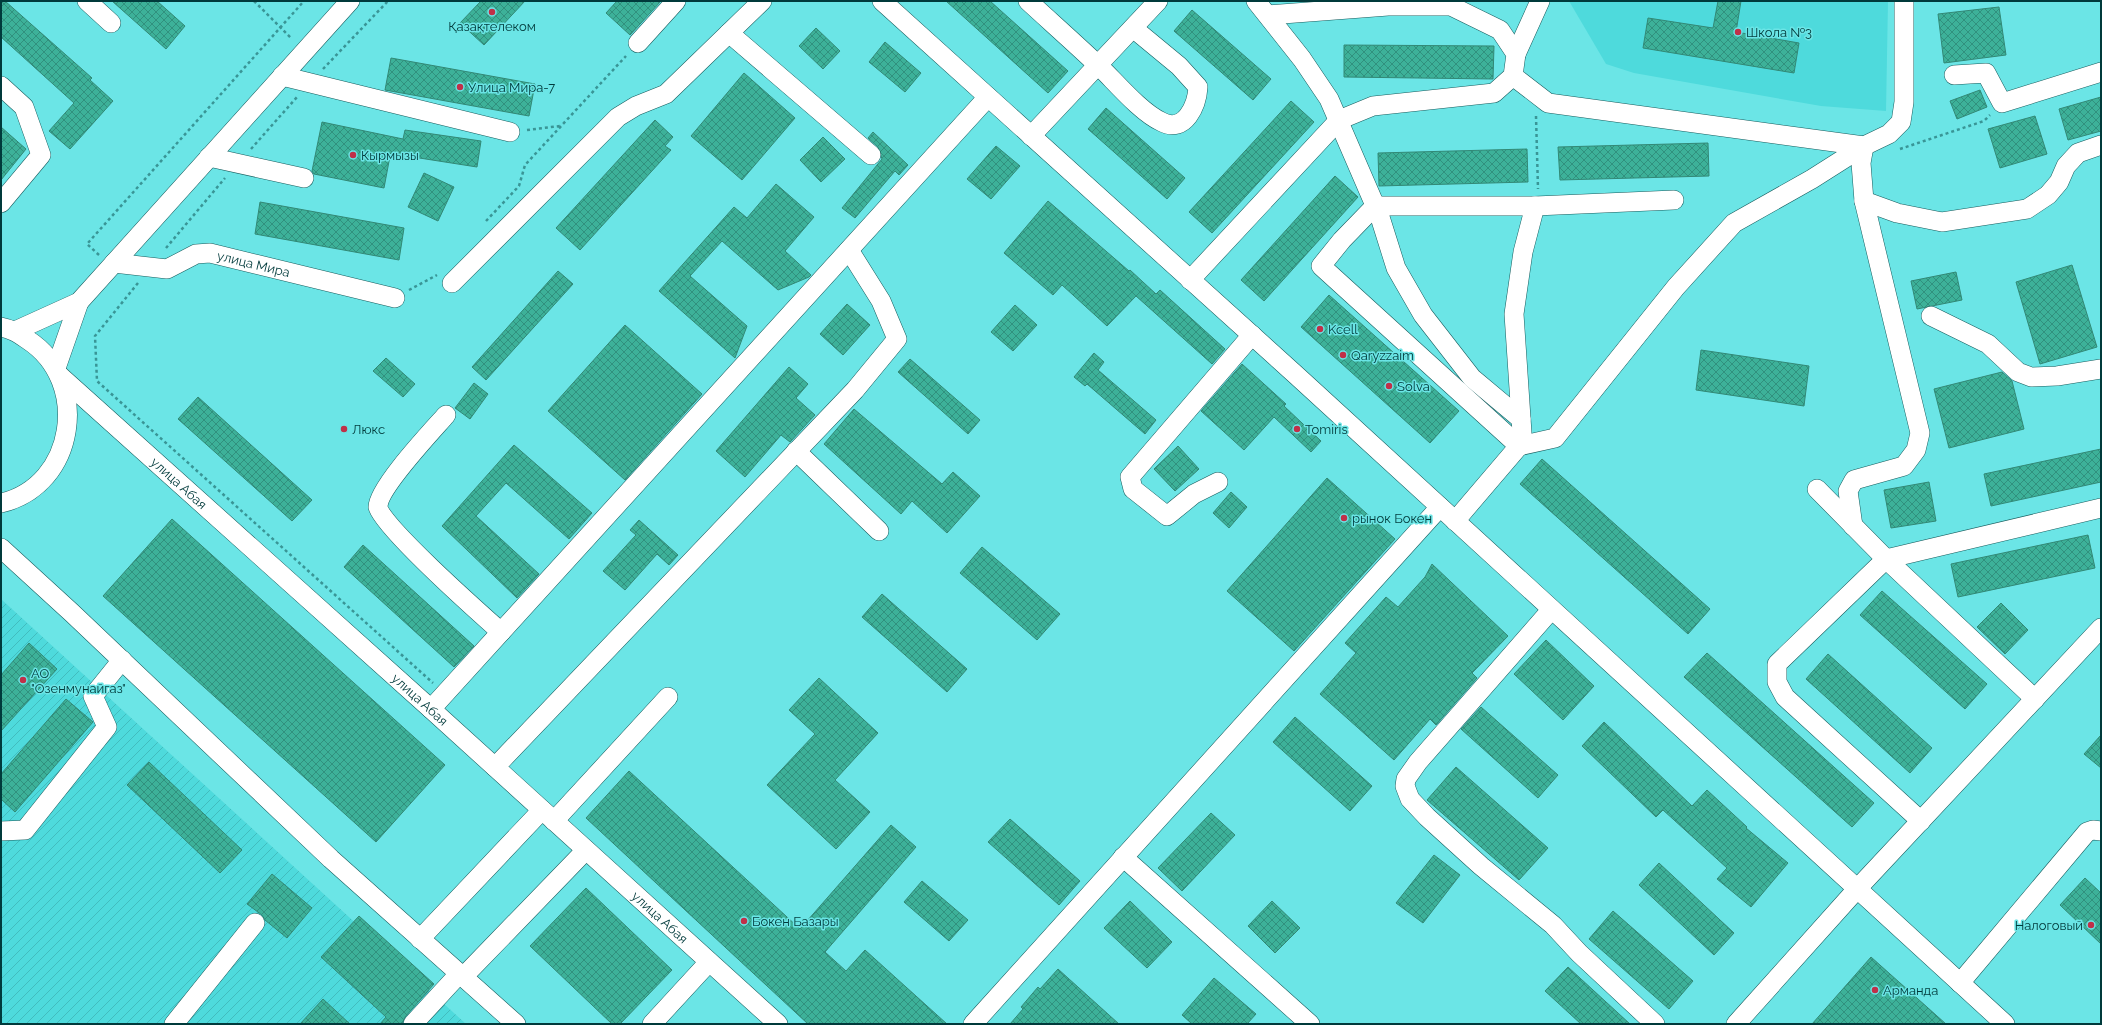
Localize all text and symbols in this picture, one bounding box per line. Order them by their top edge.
marker: Қазақтелеком [487,7,497,17]
place label: Қазақтелеком [448,19,536,34]
place label: Школа №3 [1746,25,1812,40]
marker: Школа №3 [1733,27,1743,37]
place label: Улица Мира-7 [468,80,555,95]
marker: Улица Мира-7 [455,82,465,92]
place label: Кырмызы [361,148,419,163]
marker: Кырмызы [348,150,358,160]
street label: улица Мира [216,248,292,280]
place label: Kcell [1328,322,1358,337]
marker: Kcell [1315,324,1325,334]
place label: Qaryzzaim [1351,348,1414,363]
marker: Qaryzzaim [1338,350,1348,360]
place label: Solva [1397,379,1430,394]
marker: Solva [1384,381,1394,391]
place label: Люкс [352,422,385,437]
place label: Tomiris [1305,422,1348,437]
marker: Люкс [339,424,349,434]
marker: Tomiris [1292,424,1302,434]
street label: улица Абая [148,454,210,512]
place label: рынок Бокен [1352,511,1432,526]
marker: рынок Бокен [1339,513,1349,523]
place label: АО "Озенмунайгаз" [31,666,126,696]
street label: улица Абая [389,670,451,728]
marker: АО "Озенмунайгаз" [18,675,28,685]
street label: улица Абая [629,888,691,946]
place label: Бокен Базары [752,914,839,929]
marker: Бокен Базары [739,916,749,926]
place label: Налоговый [2015,918,2083,933]
marker: Налоговый [2086,920,2096,930]
place label: Арманда [1883,983,1938,998]
marker: Арманда [1870,985,1880,995]

